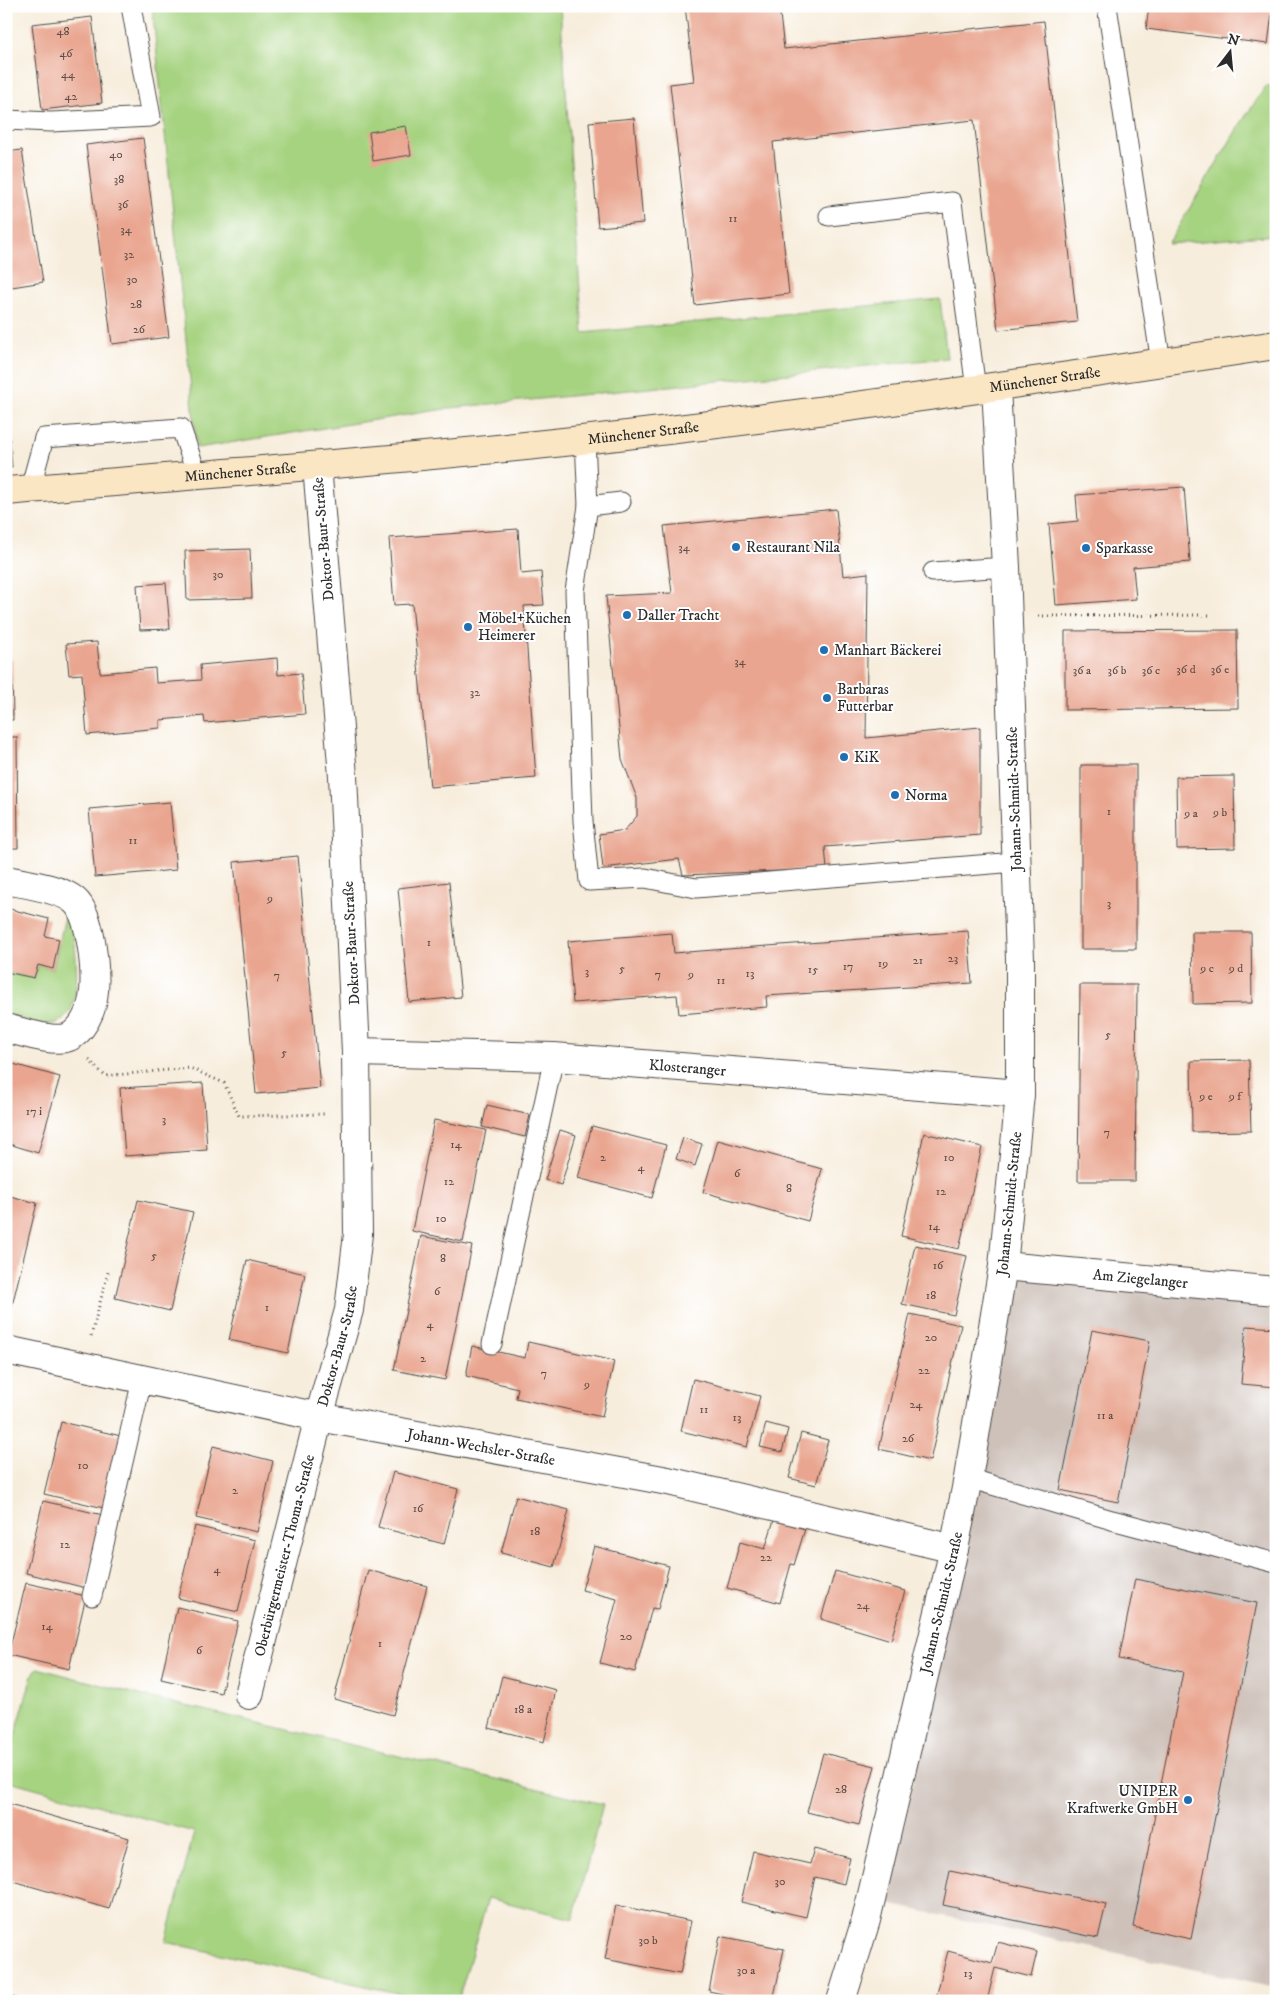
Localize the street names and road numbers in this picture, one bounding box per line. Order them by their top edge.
street label: Münchener Straße [988,362,1102,397]
street label: Münchener Straße [587,417,700,449]
street label: Münchener Straße [184,458,297,486]
street label: Doktor-Baur-Straße [309,476,338,602]
street label: Johann-Schmidt-Straße [1002,726,1027,874]
street label: Doktor-Baur-Straße [339,880,364,1005]
street label: Klosteranger [648,1056,727,1081]
street label: Johann-Schmidt-Straße [992,1131,1026,1279]
street label: Am Ziegelanger [1092,1265,1189,1293]
street label: Doktor-Baur-Straße [313,1285,362,1409]
street label: Johann-Wechsler-Straße [404,1424,557,1470]
street label: Oberbürgermeister-Thoma-Straße [250,1452,319,1659]
street label: Johann-Schmidt-Straße [915,1530,967,1677]

